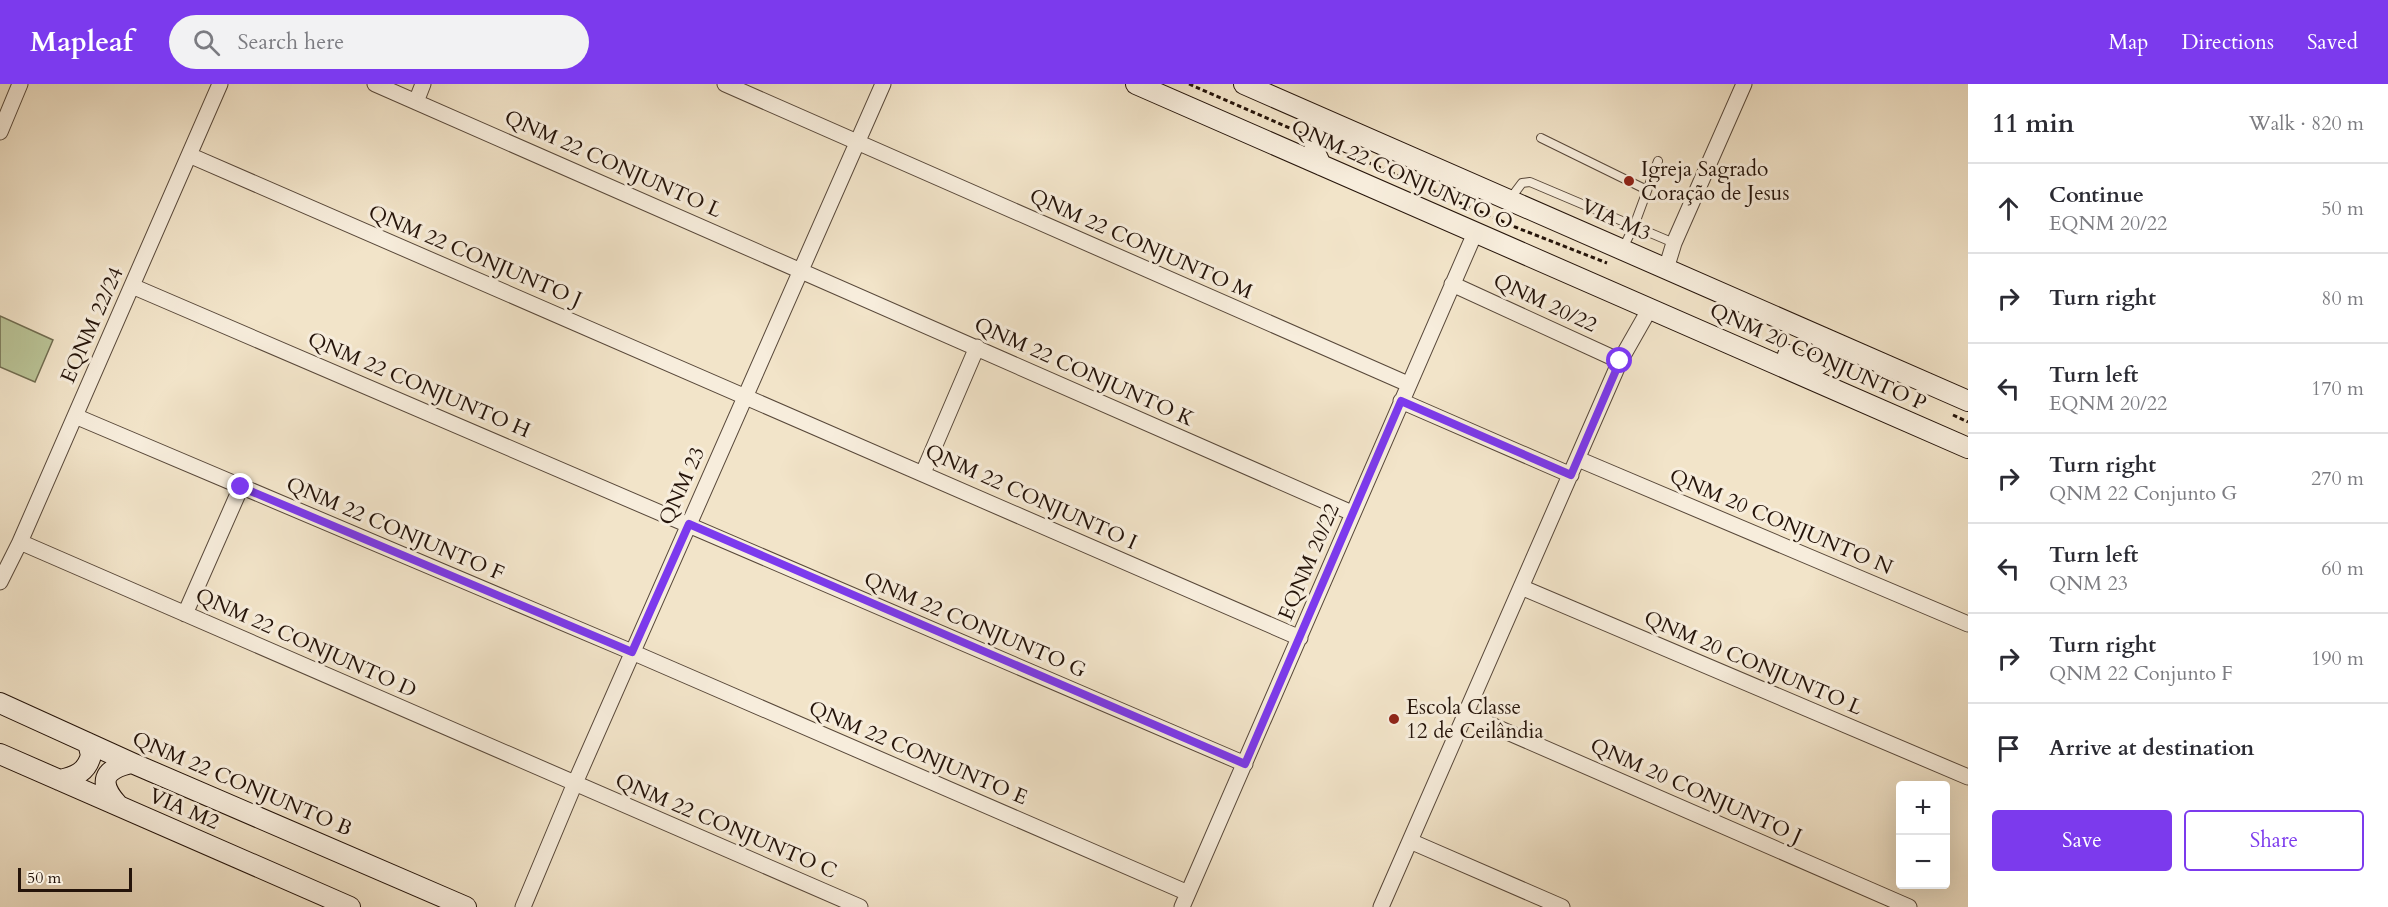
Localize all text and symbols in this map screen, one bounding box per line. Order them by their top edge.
search box [169,15,589,69]
text: Mapleaf [30,23,133,61]
icon: search [190,26,223,59]
text: Search here [238,27,344,57]
text: Map [2108,28,2148,57]
text: Directions [2181,28,2274,57]
text: Saved [2307,28,2358,57]
street label: QNM 22 CONJUNTO L [500,103,726,225]
text: 11 min [1992,106,2075,141]
text: Walk · 820 m [2249,110,2364,137]
street label: QNM 22 CONJUNTO O [1286,113,1518,237]
place label: Igreja Sagrado Coração de Jesus [1641,155,1789,208]
marker: Igreja Sagrado Coração de Jesus [1622,174,1636,188]
text: Continue [2049,180,2144,210]
street label: QNM 22 CONJUNTO M [1025,182,1258,307]
street label: VIA M3 [1576,192,1656,248]
icon: ahead [1992,192,2025,225]
text: 50 m [2321,195,2364,222]
street label: QNM 22 CONJUNTO J [364,198,586,314]
text: EQNM 20/22 [2049,210,2167,237]
street label: EQNM 22/24 [53,262,131,388]
street label: QNM 20/22 [1488,266,1602,340]
icon: right [1992,282,2025,315]
text: Turn right [2049,283,2156,313]
text: 80 m [2321,285,2364,312]
street label: QNM 20 CONJUNTO P [1705,296,1931,418]
street label: QNM 22 CONJUNTO K [970,310,1199,434]
street label: QNM 22 CONJUNTO H [303,325,535,445]
route start [1606,347,1632,373]
text: Turn left [2049,360,2138,390]
icon: left [1992,372,2025,405]
text: 170 m [2311,375,2364,402]
text: EQNM 20/22 [2049,390,2167,417]
street label: QNM 22 CONJUNTO I [920,437,1142,557]
street label: QNM 23 [652,442,712,530]
text: Turn right [2049,450,2156,480]
street label: QNM 20 CONJUNTO N [1665,462,1897,582]
icon: right [1992,462,2025,495]
text: 270 m [2311,465,2364,492]
street label: QNM 22 CONJUNTO F [282,470,508,588]
route end [227,473,253,499]
text: QNM 22 Conjunto G [2049,480,2237,507]
street label: EQNM 20/22 [1271,499,1347,625]
text: Turn left [2049,540,2138,570]
icon: left [1992,552,2025,585]
text: 60 m [2321,555,2364,582]
street label: QNM 22 CONJUNTO G [859,565,1091,685]
text: QNM 23 [2049,570,2128,597]
street label: QNM 22 CONJUNTO D [191,581,421,705]
street label: QNM 20 CONJUNTO L [1639,604,1867,722]
text: Turn right [2049,630,2156,660]
icon: right [1992,642,2025,675]
text: 190 m [2311,645,2364,672]
text: QNM 22 Conjunto F [2049,660,2233,687]
place label: Escola Classe 12 de Ceilândia [1406,693,1544,746]
street label: QNM 22 CONJUNTO E [804,694,1032,812]
marker: Escola Classe 12 de Ceilândia [1387,712,1401,726]
street label: QNM 22 CONJUNTO B [128,724,356,844]
street label: QNM 20 CONJUNTO J [1585,731,1807,851]
icon: arrive [1992,732,2025,765]
text: Arrive at destination [2049,733,2254,763]
street label: QNM 22 CONJUNTO C [611,766,841,886]
street label: VIA M2 [144,781,224,837]
map controls [1896,781,1950,889]
button: + [1896,781,1950,835]
button: Save [1992,810,2172,871]
button: Share [2184,810,2364,871]
button: − [1896,835,1950,889]
scale bar [18,865,132,892]
text: 50 m [27,867,61,889]

